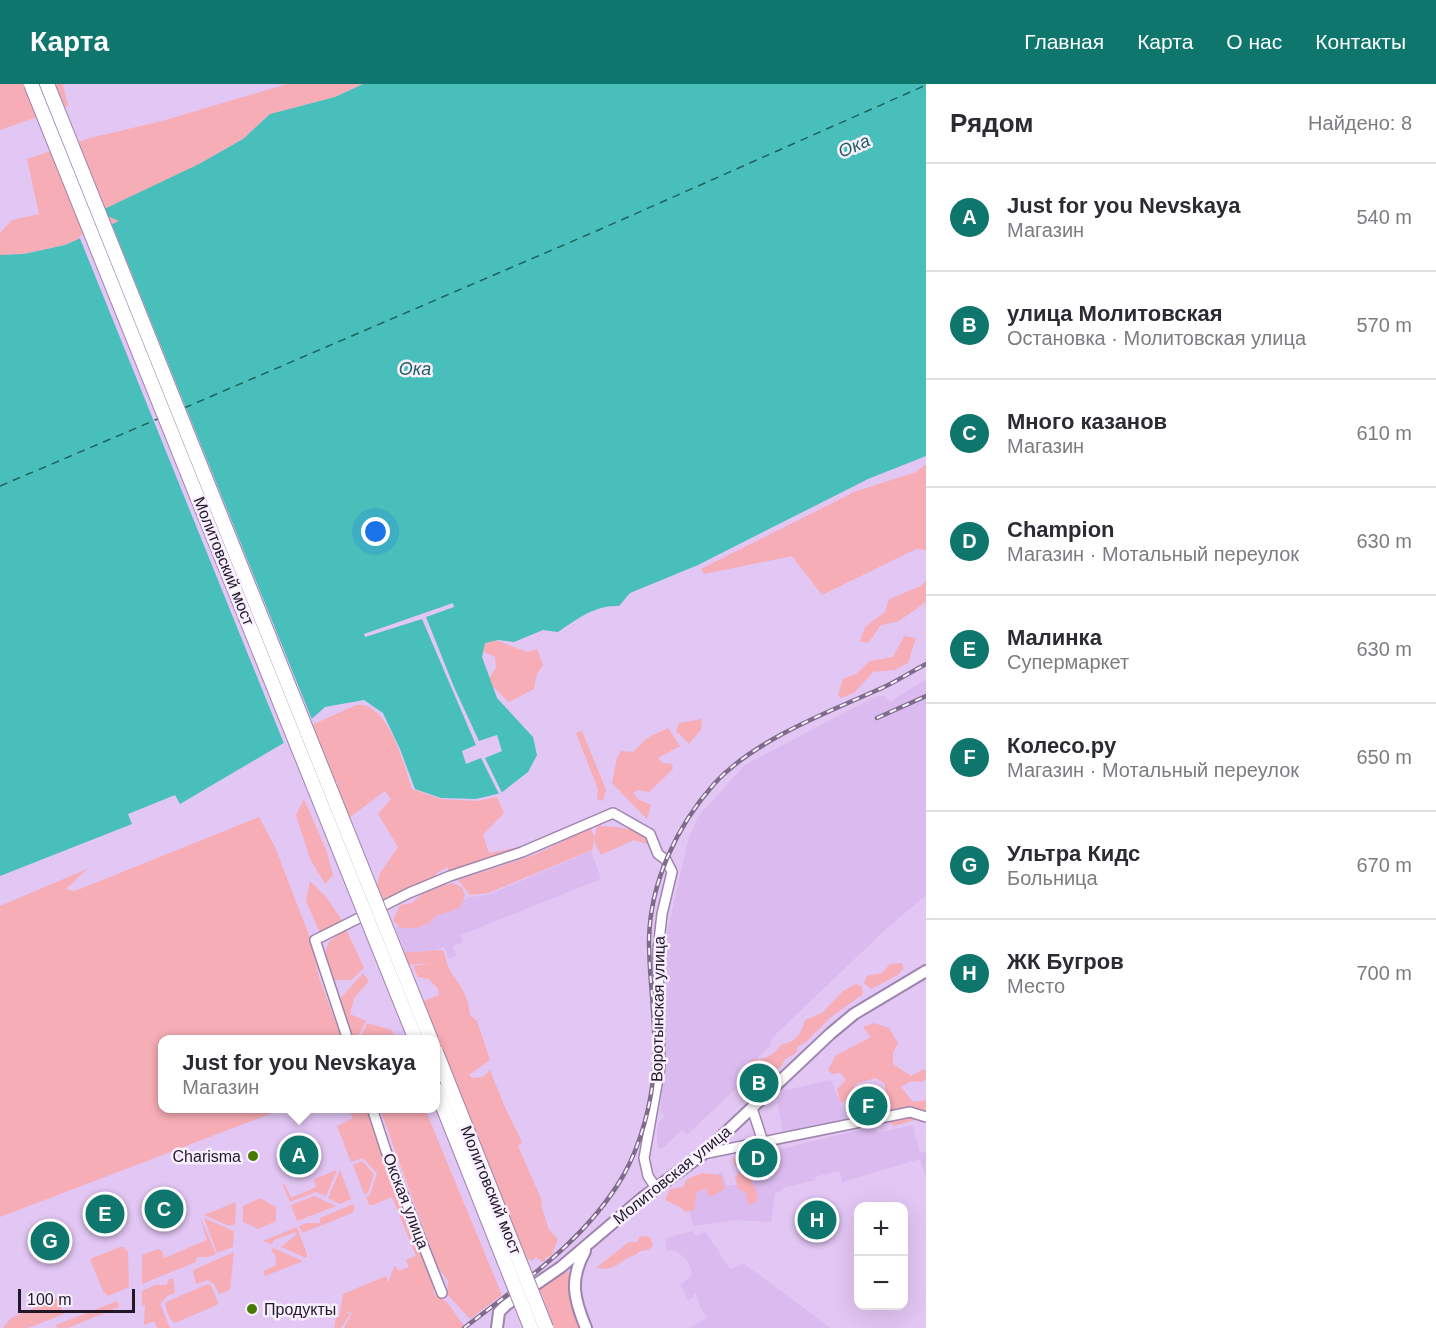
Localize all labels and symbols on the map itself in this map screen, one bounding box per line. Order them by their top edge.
water label: Ока [835,130,873,162]
water label: Ока [399,359,431,379]
street label: Молитовский мост [190,494,258,628]
your location [361,517,390,546]
street label: Воротынская улица [648,936,668,1082]
pin: B [740,1060,778,1106]
pin: F [848,1084,888,1128]
street label: Молитовская улица [610,1122,734,1228]
street label: Молитовский мост [457,1123,525,1257]
pin: A [280,1132,318,1178]
pin: D [738,1136,777,1180]
place label: Charisma [173,1148,241,1165]
marker: Charisma [246,1149,260,1163]
street label: Окская улица [380,1151,432,1251]
pin: C [144,1186,184,1232]
pin: E [86,1192,124,1236]
pin: H [798,1198,836,1242]
pin: G [31,1218,70,1264]
scale bar [18,1286,135,1314]
place label: Продукты [264,1301,336,1318]
marker: Продукты [245,1302,259,1316]

